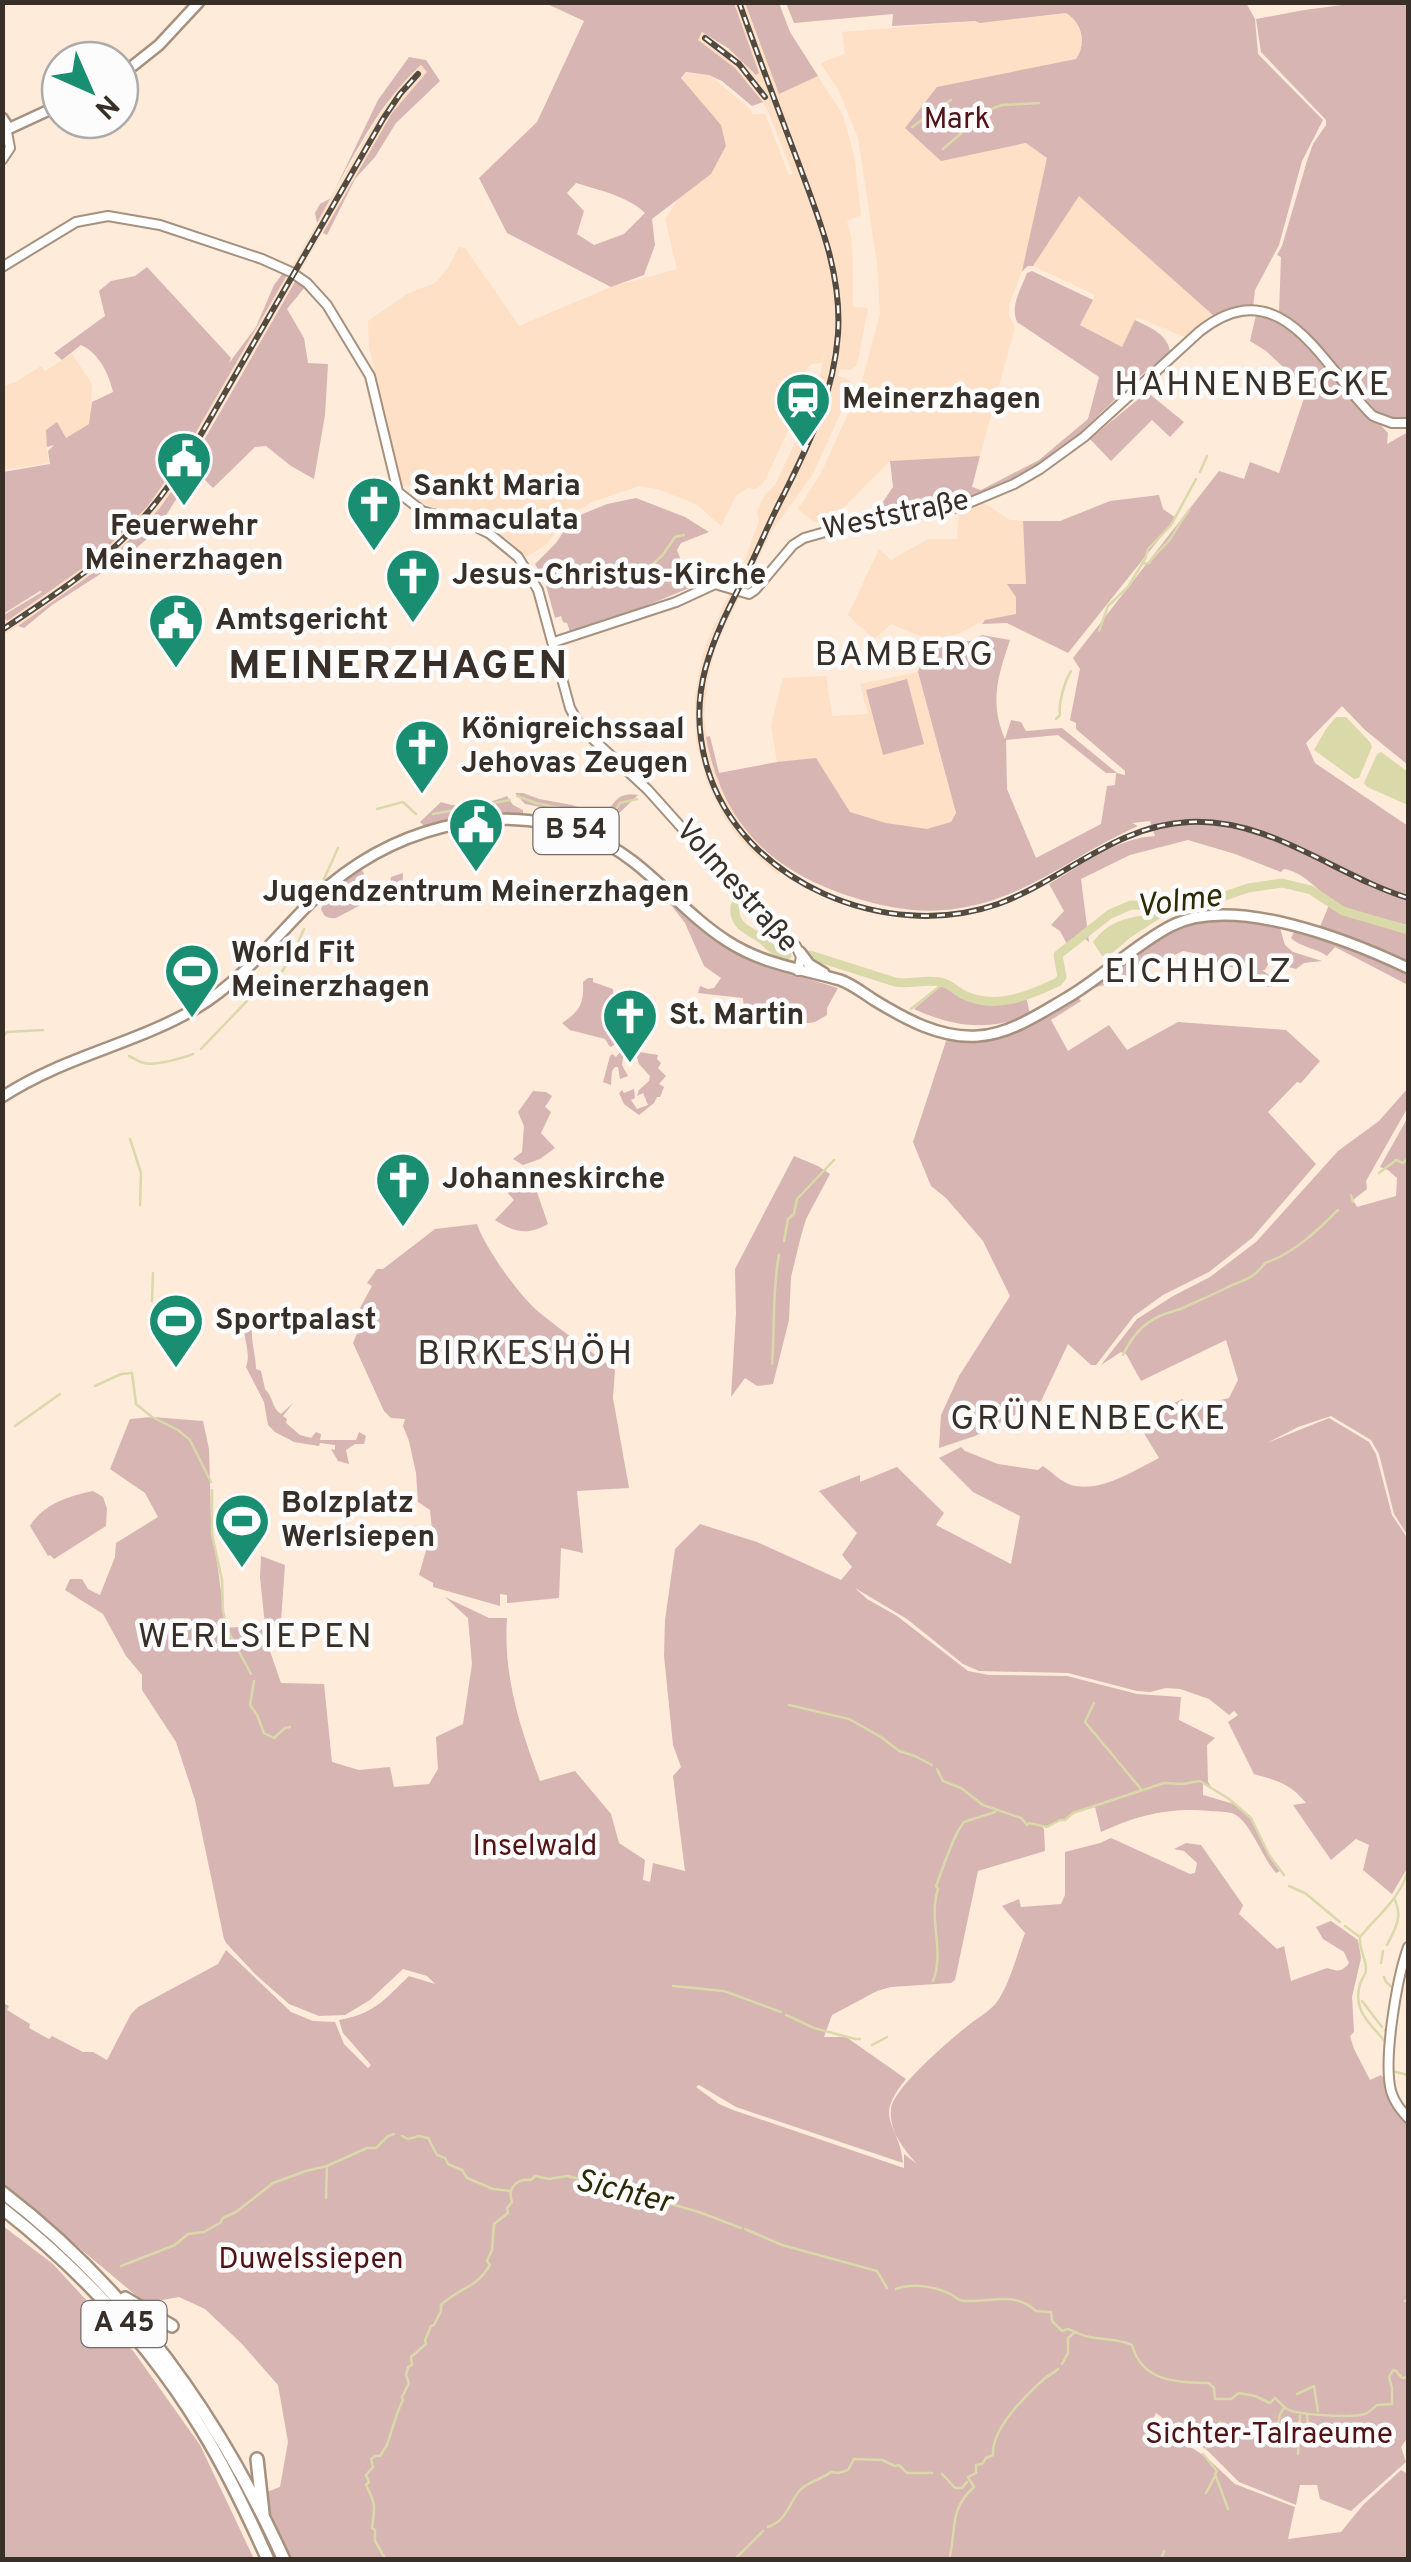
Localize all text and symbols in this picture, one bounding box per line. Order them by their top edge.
north arrow [40,40,140,140]
text: N [86,86,125,125]
park label: Mark [924,102,990,139]
district label: HAHNENBECKE [1114,364,1392,408]
station icon: Meinerzhagen [773,370,833,449]
place label: Meinerzhagen [842,382,1041,419]
public building icon: Feuerwehr Meinerzhagen [154,429,214,508]
place label: Sankt Maria Immaculata [413,469,581,540]
church icon: Sankt Maria Immaculata [344,474,404,553]
street label: Weststraße [819,482,973,550]
place label: Feuerwehr Meinerzhagen [85,509,283,580]
church icon: Jesus-Christus-Kirche [383,546,443,625]
place label: Jesus-Christus-Kirche [452,558,766,595]
public building icon: Amtsgericht [146,591,206,670]
place label: Amtsgericht [215,603,388,640]
district label: BAMBERG [814,634,996,678]
district label: MEINERZHAGEN [228,643,570,693]
place label: Königreichssaal Jehovas Zeugen [461,712,688,783]
church icon: Königreichssaal Jehovas Zeugen [392,717,452,796]
public building icon: Jugendzentrum Meinerzhagen [446,795,506,874]
road number: B 54 [534,808,618,854]
street label: Volmestraße [667,813,805,961]
place label: Jugendzentrum Meinerzhagen [262,875,690,912]
water label: Volme [1134,877,1225,929]
place label: World Fit Meinerzhagen [231,936,430,1007]
sports icon: World Fit Meinerzhagen [162,941,222,1020]
district label: EICHHOLZ [1104,951,1294,995]
church icon: St. Martin [600,986,660,1065]
place label: St. Martin [669,998,804,1035]
church icon: Johanneskirche [373,1150,433,1229]
place label: Johanneskirche [442,1162,665,1199]
sports icon: Sportpalast [146,1291,206,1370]
place label: Sportpalast [215,1303,377,1340]
district label: BIRKESHÖH [417,1333,635,1377]
district label: GRÜNENBECKE [950,1398,1228,1442]
place label: Bolzplatz Werlsiepen [281,1486,435,1557]
sports icon: Bolzplatz Werlsiepen [212,1491,272,1570]
district label: WERLSIEPEN [138,1616,374,1660]
park label: Inselwald [473,1829,597,1866]
water label: Sichter [570,2162,678,2225]
park label: Duwelssiepen [218,2242,404,2279]
road number: A 45 [82,2301,166,2347]
park label: Sichter-Talraeume [1145,2417,1393,2454]

